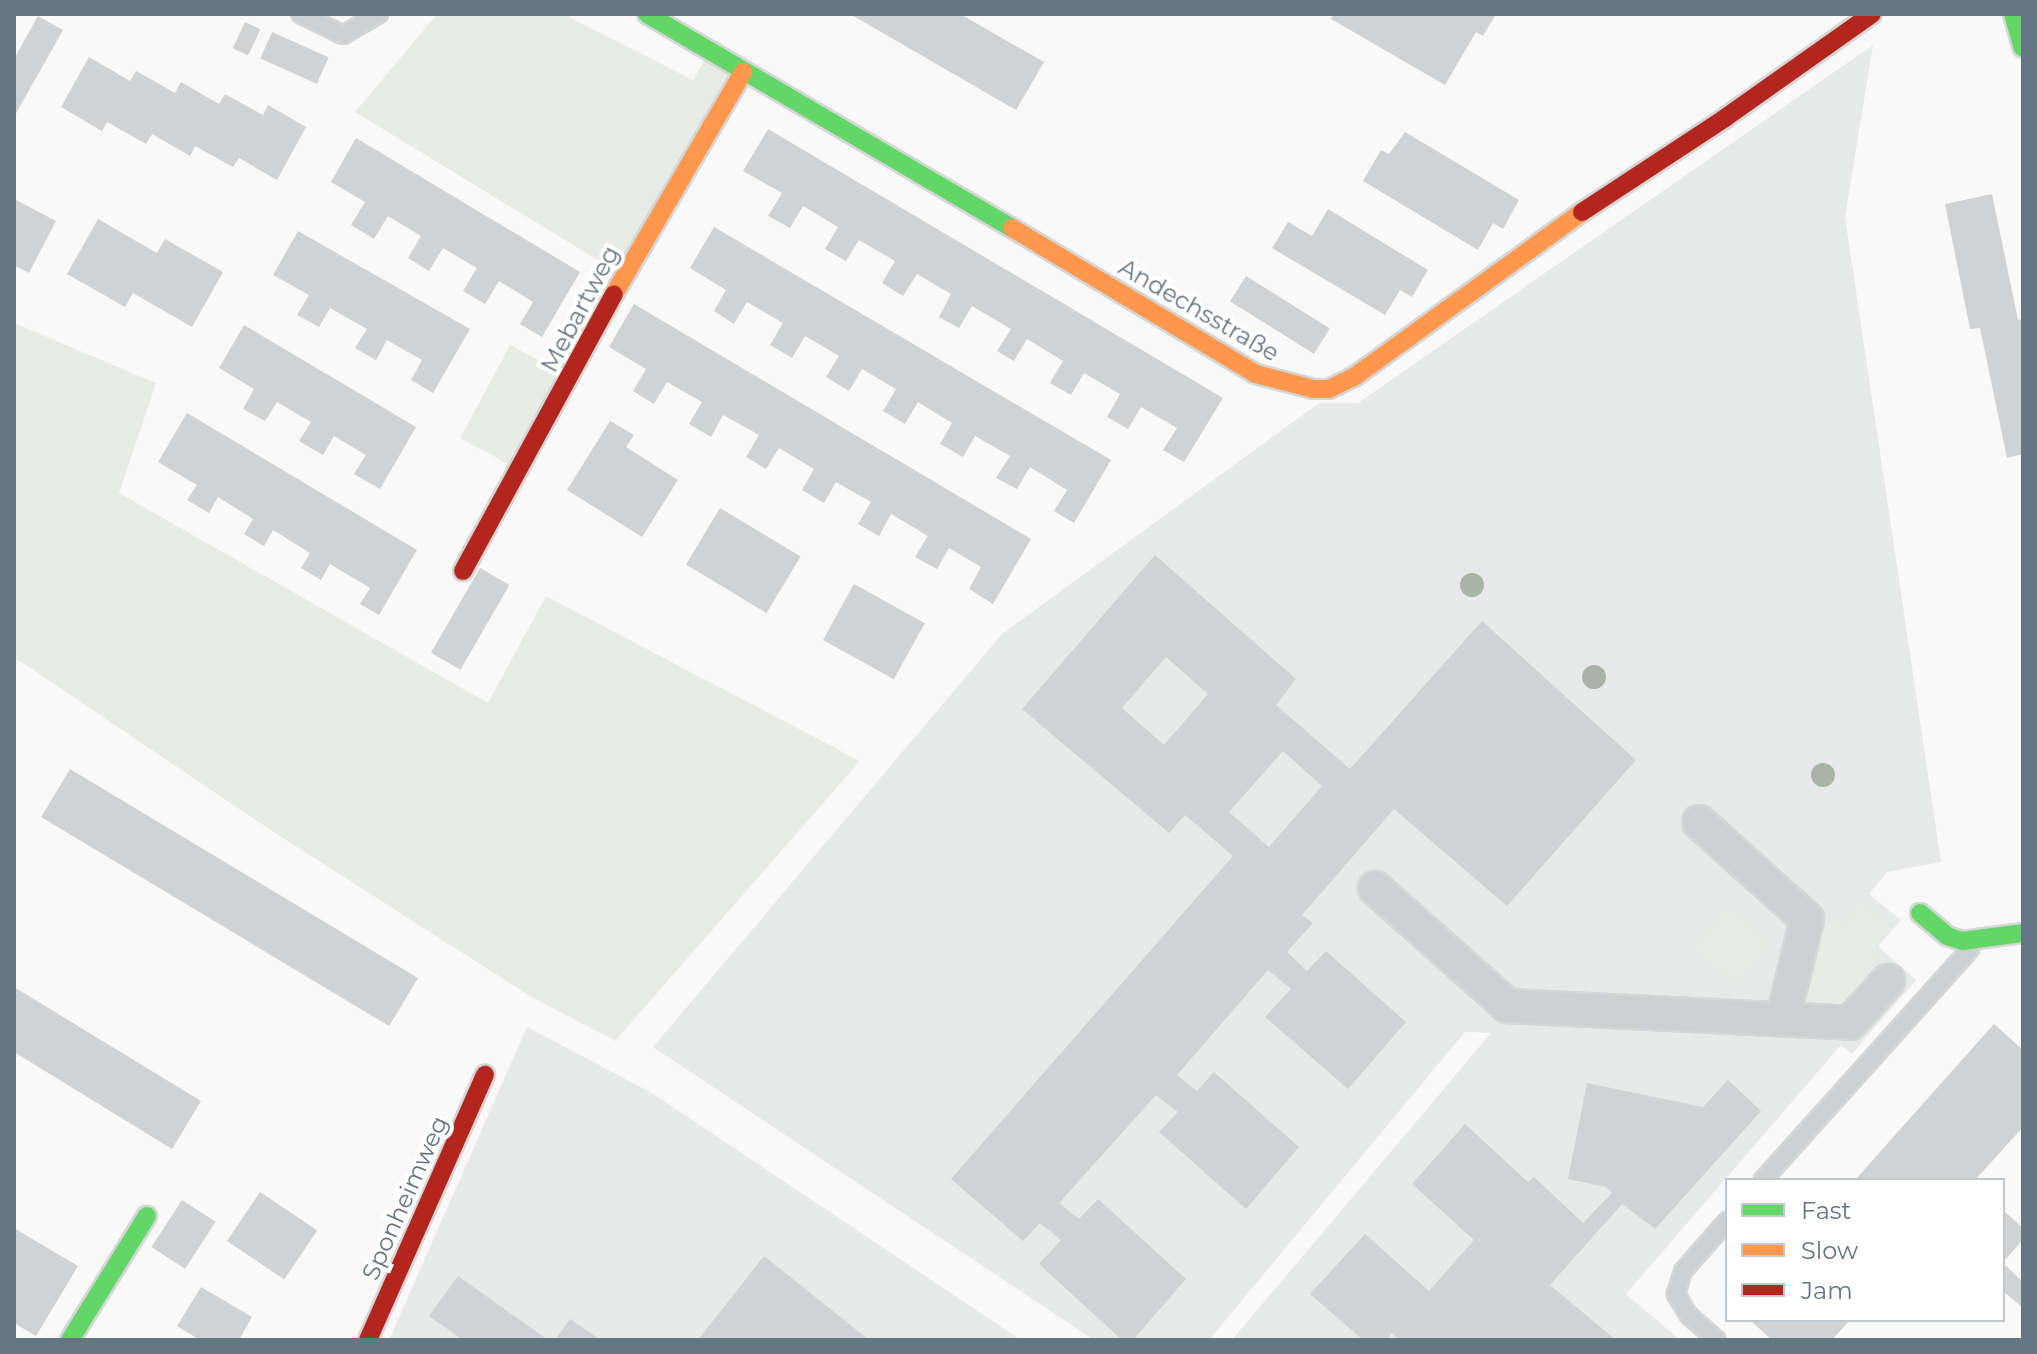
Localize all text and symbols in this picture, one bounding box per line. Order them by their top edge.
street label: Mebartweg [535,241,625,377]
street label: Andechsstraße [1114,252,1284,368]
street label: Sponheimweg [356,1112,454,1284]
legend [1725,1178,2005,1322]
text: Fast [1801,1196,1851,1225]
text: Slow [1801,1236,1858,1265]
text: Jam [1801,1276,1853,1305]

